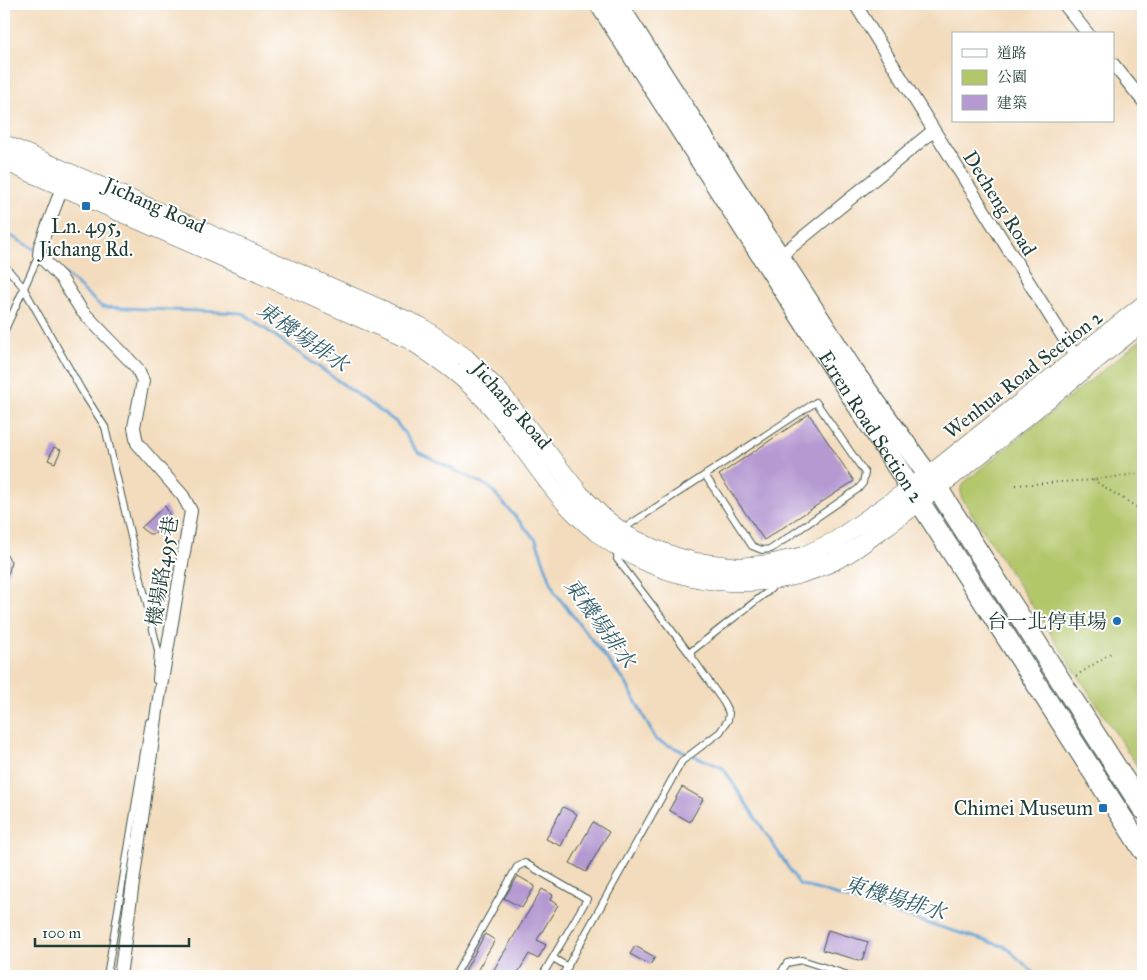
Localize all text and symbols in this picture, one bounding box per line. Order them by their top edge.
legend [952,32,1114,122]
text: 道路 [997,44,1027,62]
text: 公園 [997,68,1027,86]
text: 建築 [997,94,1027,112]
street label: Decheng Road [957,146,1042,260]
street label: Jichang Road [98,171,209,239]
marker: Ln. 495, Jichang Rd. [80,200,92,212]
place label: Ln. 495, Jichang Rd. [37,214,133,262]
water label: 東機場排水 [253,296,355,379]
street label: Wenhua Road Section 2 [939,305,1107,443]
street label: Erren Road Section 2 [814,346,929,507]
street label: Jichang Road [465,355,557,455]
street label: 機場路495巷 [141,514,183,628]
water label: 東機場排水 [559,573,643,675]
place label: 台一北停車場 [987,609,1107,633]
marker: 台一北停車場 [1111,615,1123,627]
place label: Chimei Museum [954,796,1093,820]
marker: Chimei Museum [1097,802,1109,814]
water label: 東機場排水 [841,870,951,926]
scale bar [35,915,189,947]
text: 100 m [42,924,82,942]

